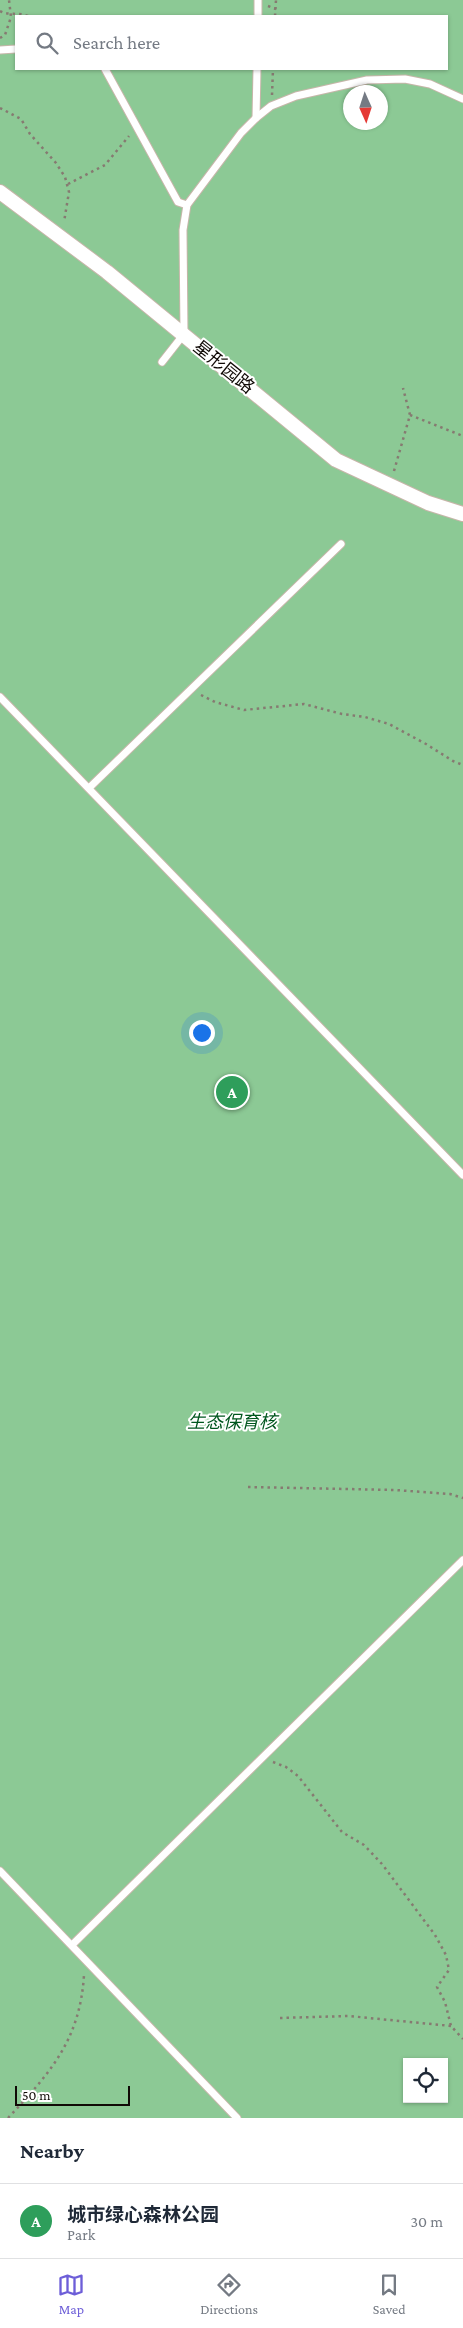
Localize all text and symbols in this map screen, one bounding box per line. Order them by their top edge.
search box [15,15,448,70]
icon: search [33,29,61,57]
text: Search here [73,32,160,53]
north arrow [343,85,388,130]
street label: 星形园路 [190,337,258,397]
your location [189,1020,215,1046]
pin: A [216,1073,248,1111]
park label: 生态保育核 [187,1412,280,1432]
map controls [403,2058,448,2103]
button: locate [403,2058,448,2103]
scale bar [15,2083,130,2106]
text: 50 m [22,2087,50,2103]
text: Nearby [20,2139,84,2163]
text: 城市绿心森林公园 [67,2204,219,2225]
text: A [31,2213,41,2230]
text: 30 m [411,2213,443,2230]
text: Park [67,2226,95,2243]
tab: Map [57,2271,85,2317]
tab: Directions [200,2271,258,2317]
tab: Saved [373,2271,406,2317]

